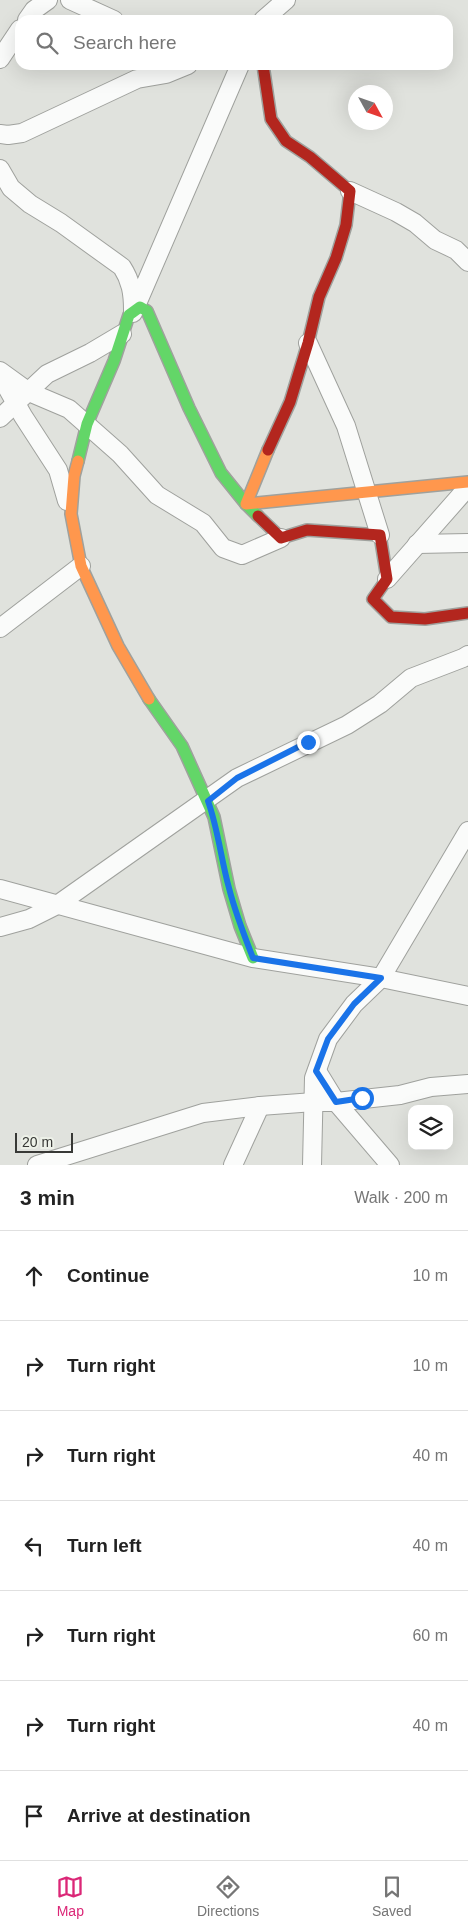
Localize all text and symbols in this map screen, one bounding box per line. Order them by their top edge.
search box [15,15,453,70]
icon: search [33,29,61,57]
text: Search here [73,32,177,53]
north arrow [348,85,393,130]
route end [297,731,320,754]
route start [351,1087,374,1110]
map controls [408,1105,453,1150]
button: layers [408,1105,453,1150]
scale bar [15,1130,72,1153]
text: 20 m [22,1134,53,1150]
text: 3 min [20,1186,75,1209]
text: Walk · 200 m [354,1189,448,1206]
icon: ahead [20,1262,48,1290]
text: Continue [67,1265,149,1286]
text: 10 m [412,1267,448,1284]
icon: right [20,1352,48,1380]
text: Turn right [67,1355,155,1376]
text: 10 m [412,1357,448,1374]
icon: right [20,1442,48,1470]
text: Turn right [67,1445,155,1466]
text: 40 m [412,1447,448,1464]
icon: left [20,1532,48,1560]
text: Turn left [67,1535,142,1556]
text: 40 m [412,1537,448,1554]
icon: right [20,1622,48,1650]
text: Turn right [67,1625,155,1646]
text: 60 m [412,1627,448,1644]
icon: right [20,1712,48,1740]
text: Turn right [67,1715,155,1736]
text: 40 m [412,1717,448,1734]
icon: arrive [20,1802,48,1830]
text: Arrive at destination [67,1805,251,1826]
tab: Map [56,1873,84,1919]
tab: Directions [197,1873,259,1919]
tab: Saved [372,1873,412,1919]

